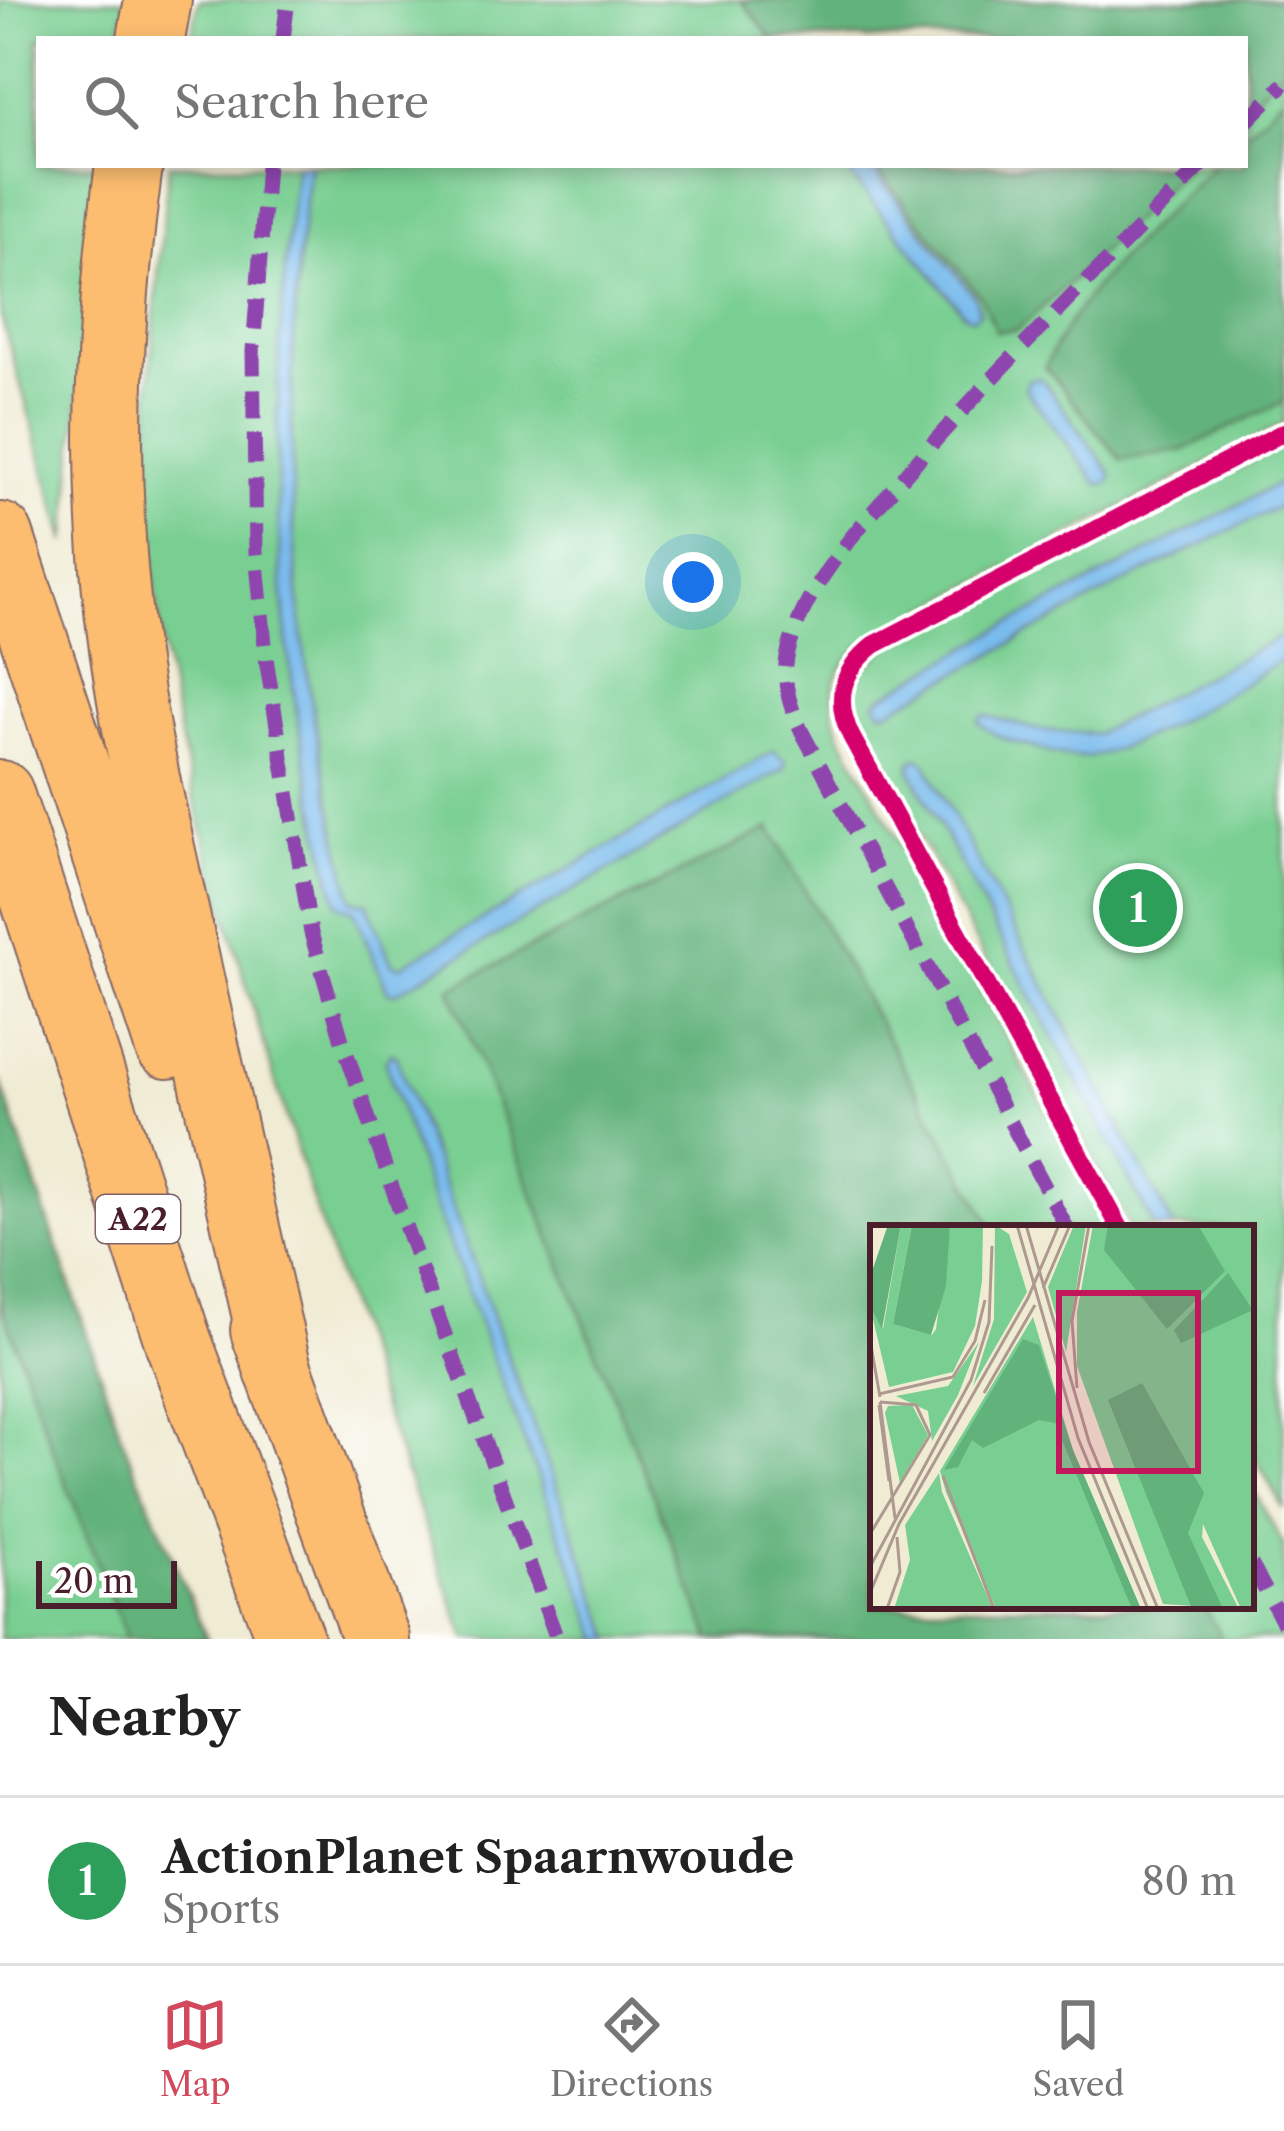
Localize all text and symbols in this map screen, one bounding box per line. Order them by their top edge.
search box [36,36,1248,168]
icon: search [78,69,144,135]
text: Search here [174,74,429,130]
your location [663,552,723,612]
pin: 1 [1099,863,1177,953]
road number: A22 [96,1195,180,1243]
inset map [870,1225,1254,1609]
scale bar [36,1555,177,1608]
text: 20 m [54,1561,133,1602]
text: Nearby [48,1686,240,1748]
text: ActionPlanet Spaarnwoude [162,1829,794,1885]
text: 1 [78,1857,96,1905]
text: 80 m [1141,1857,1236,1905]
text: Sports [162,1885,280,1933]
tab: Map [160,1992,231,2105]
tab: Directions [550,1992,713,2105]
tab: Saved [1033,1992,1124,2105]

